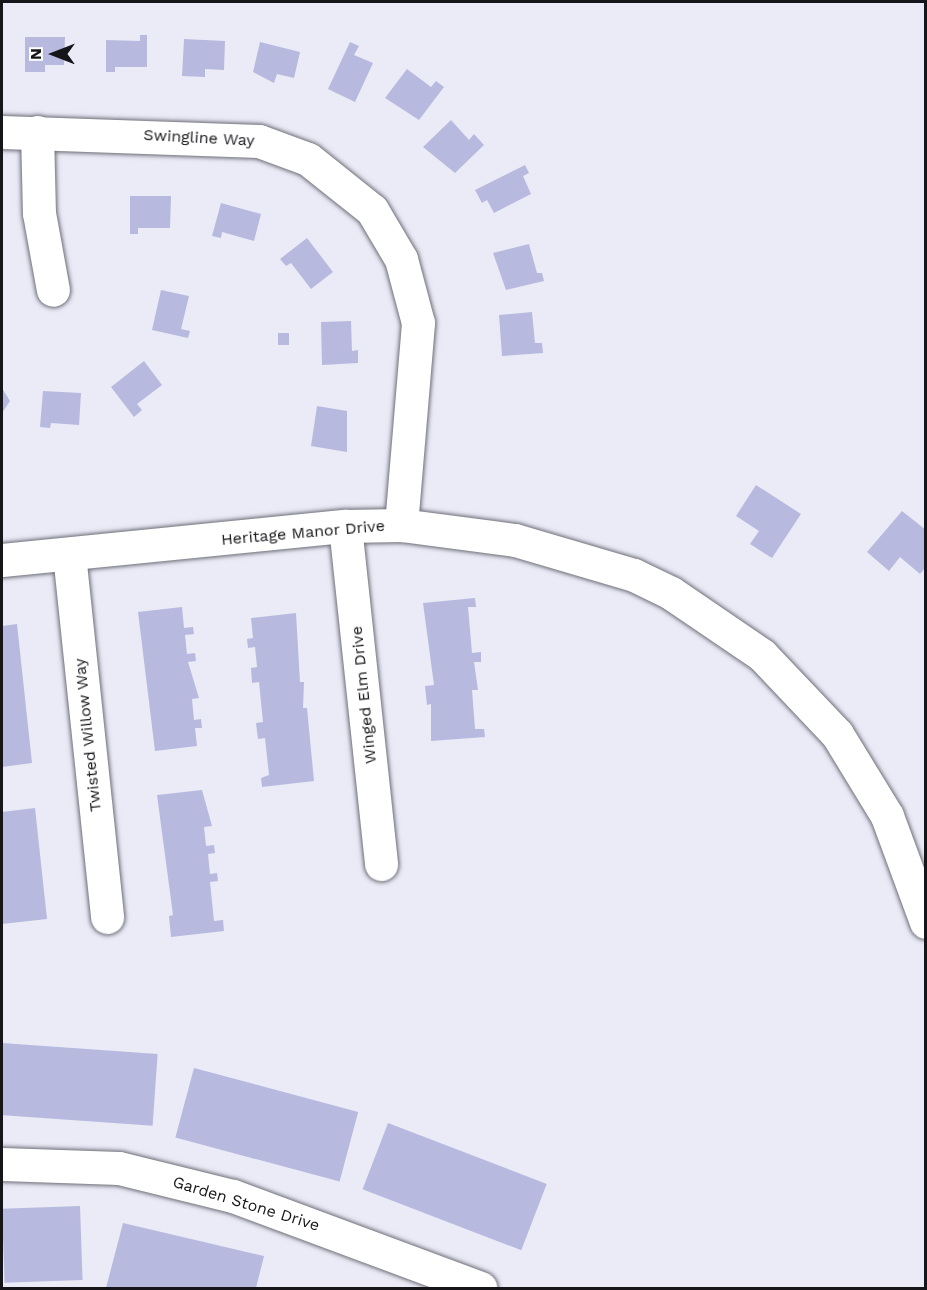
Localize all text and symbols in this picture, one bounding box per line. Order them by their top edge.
north arrow [24,24,84,84]
text: N [26,48,45,60]
street label: Swingline Way [143,125,255,151]
street label: Heritage Manor Drive [220,516,386,550]
street label: Winged Elm Drive [347,625,381,765]
street label: Twisted Willow Way [70,657,106,813]
street label: Garden Stone Drive [170,1173,322,1235]

